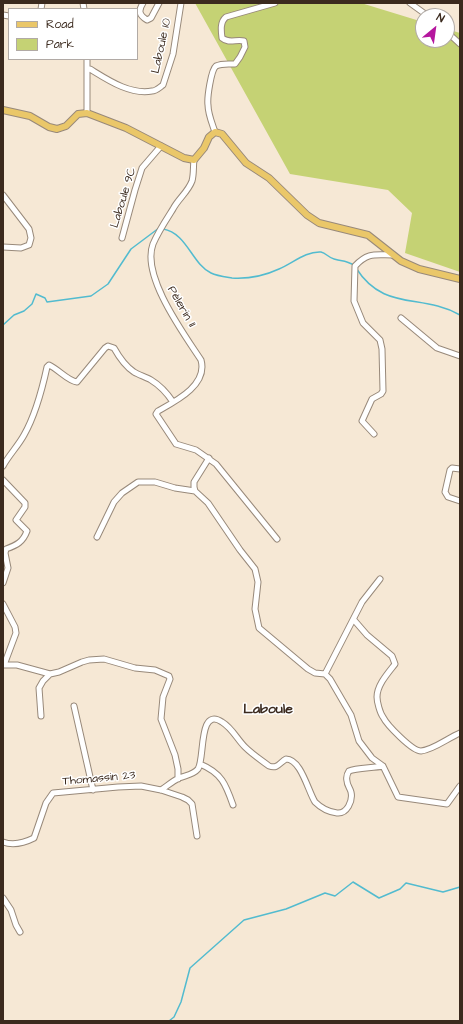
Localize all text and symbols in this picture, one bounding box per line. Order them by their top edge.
legend [8,8,138,60]
north arrow [415,8,455,48]
text: N [434,10,447,26]
text: Road [46,16,74,33]
street label: Laboule 10 [149,17,175,75]
text: Park [46,36,74,53]
street label: Laboule 9C [108,166,140,230]
street label: Pèlerin 11 [164,284,198,330]
district label: Laboule [243,702,293,718]
street label: Thomassin 23 [62,769,136,789]

